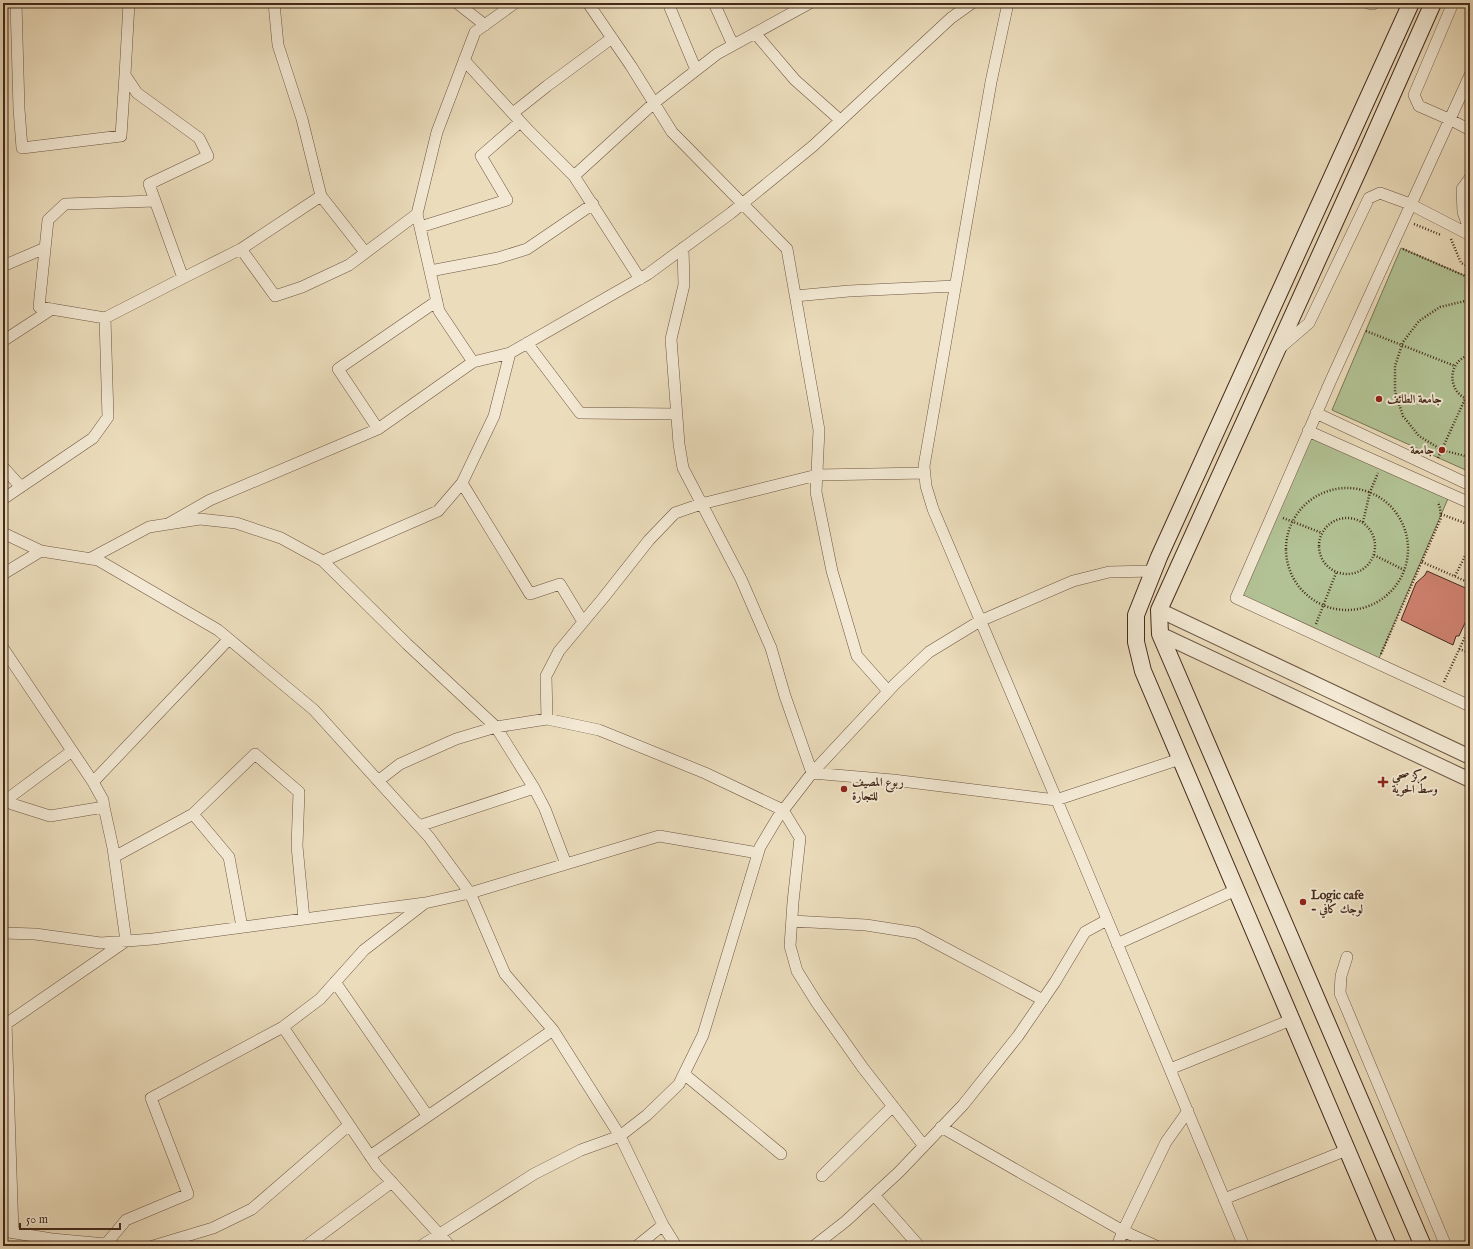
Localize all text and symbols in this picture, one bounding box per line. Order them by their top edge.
place label: جامعة الطائف [1387,392,1442,407]
marker: جامعة الطائف [1374,394,1384,404]
place label: جامعة [1410,443,1434,458]
marker: جامعة [1437,445,1447,455]
place label: مركز صحي وسط الحوية [1392,768,1438,797]
place label: ربوع المصيف للتجارة [852,775,904,804]
marker: مركز صحي وسط الحوية [1377,776,1389,788]
marker: ربوع المصيف للتجارة [839,784,849,794]
place label: Logic cafe - لوجك كافي [1310,888,1364,919]
marker: Logic cafe - لوجك كافي [1298,897,1308,907]
scale bar [20,1205,120,1231]
text: 50 m [26,1212,48,1227]

